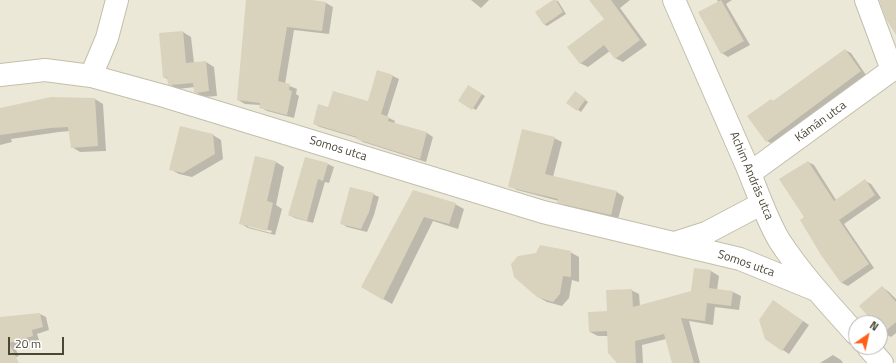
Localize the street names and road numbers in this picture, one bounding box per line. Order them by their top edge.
street label: Kámán utca [793,99,849,145]
street label: Achim András utca [726,130,776,222]
street label: Somos utca [308,133,368,165]
street label: Somos utca [716,248,776,280]

